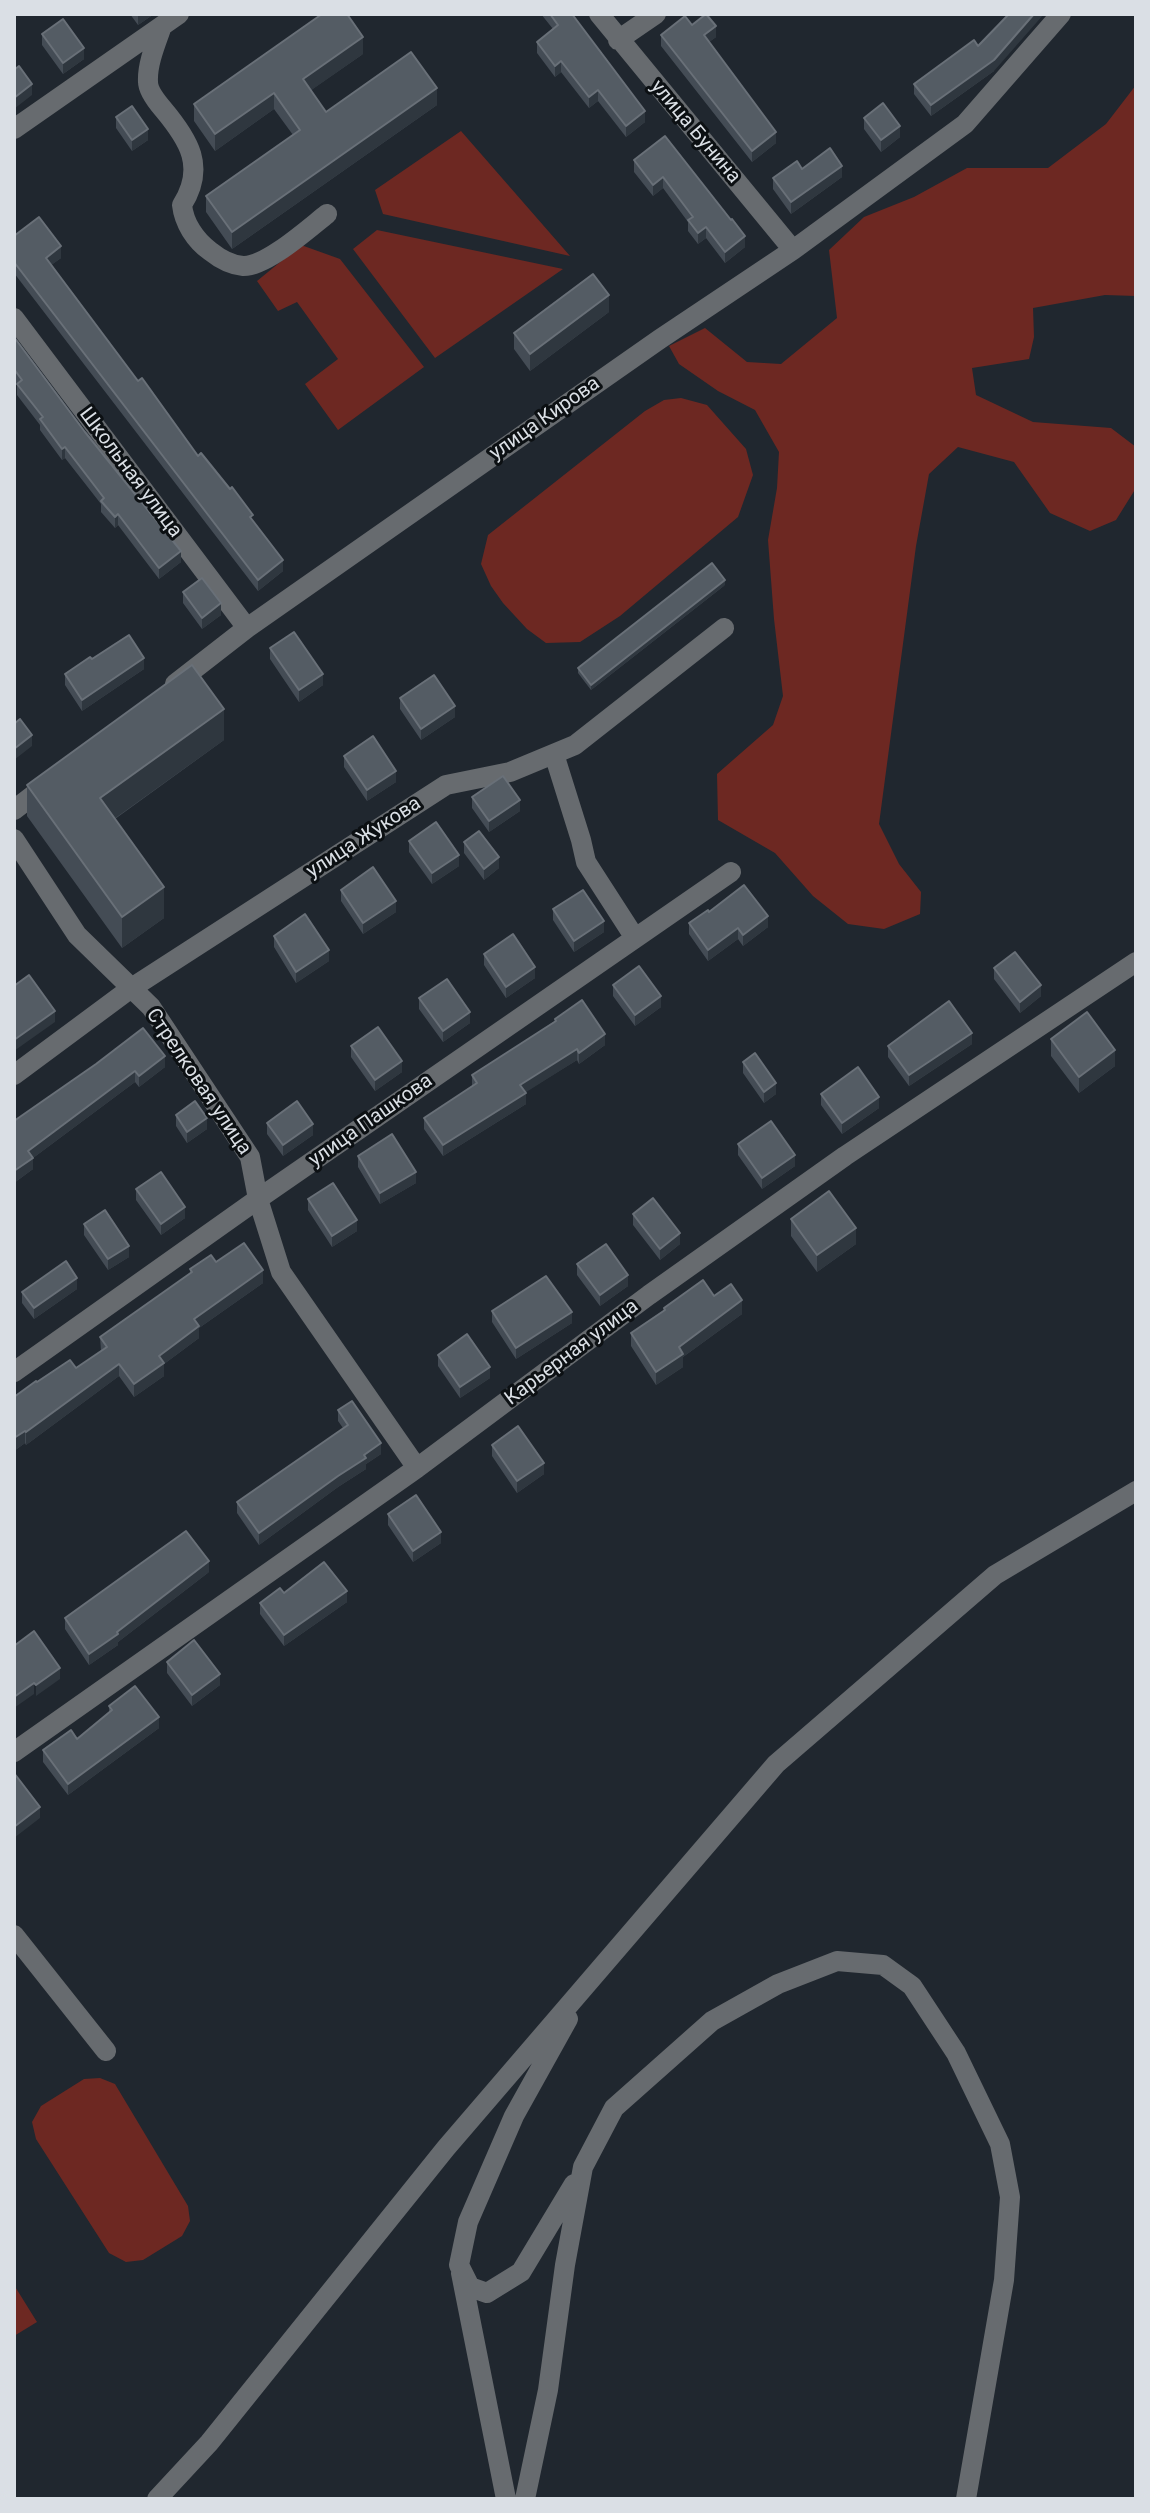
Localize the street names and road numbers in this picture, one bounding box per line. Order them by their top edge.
street label: улица Бунина [645,75,745,189]
street label: улица Кирова [485,372,605,466]
street label: Школьная улица [73,403,187,543]
street label: улица Жукова [302,792,426,884]
street label: Стрелковая улица [140,1004,256,1160]
street label: улица Пашкова [305,1069,437,1173]
street label: Карьерная улица [501,1295,643,1411]

